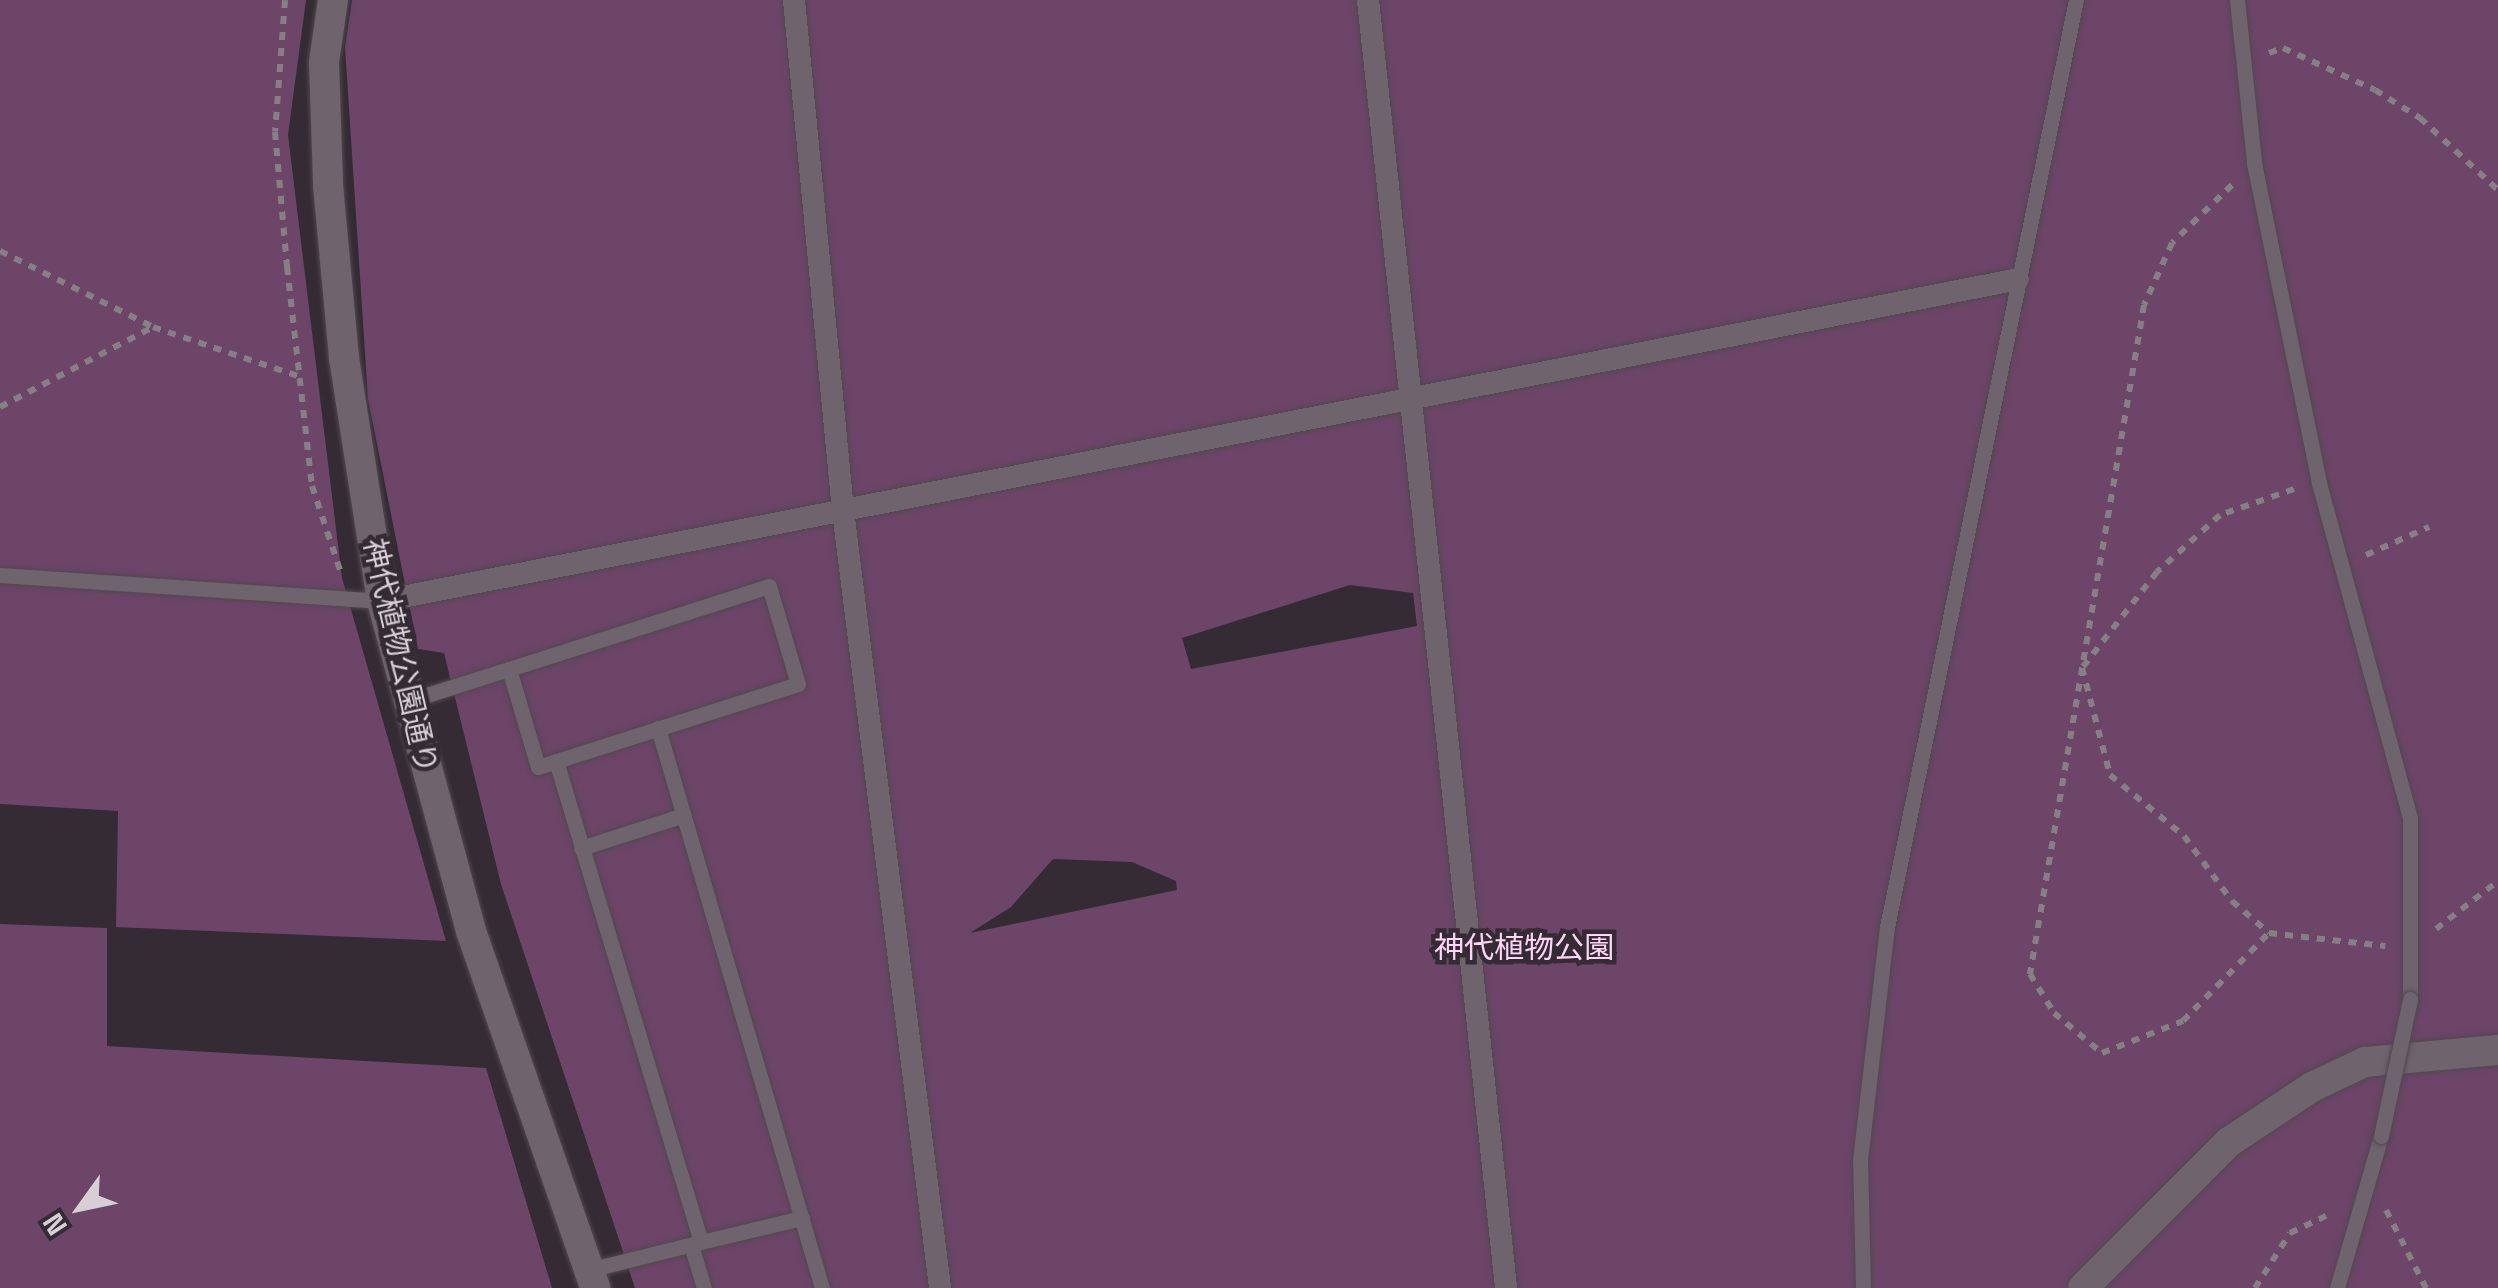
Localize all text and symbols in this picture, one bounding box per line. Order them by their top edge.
street label: 神代植物公園通り [355,535,445,777]
park label: 神代植物公園 [1434,930,1614,966]
north arrow [30,1158,130,1258]
text: N [35,1207,75,1242]

